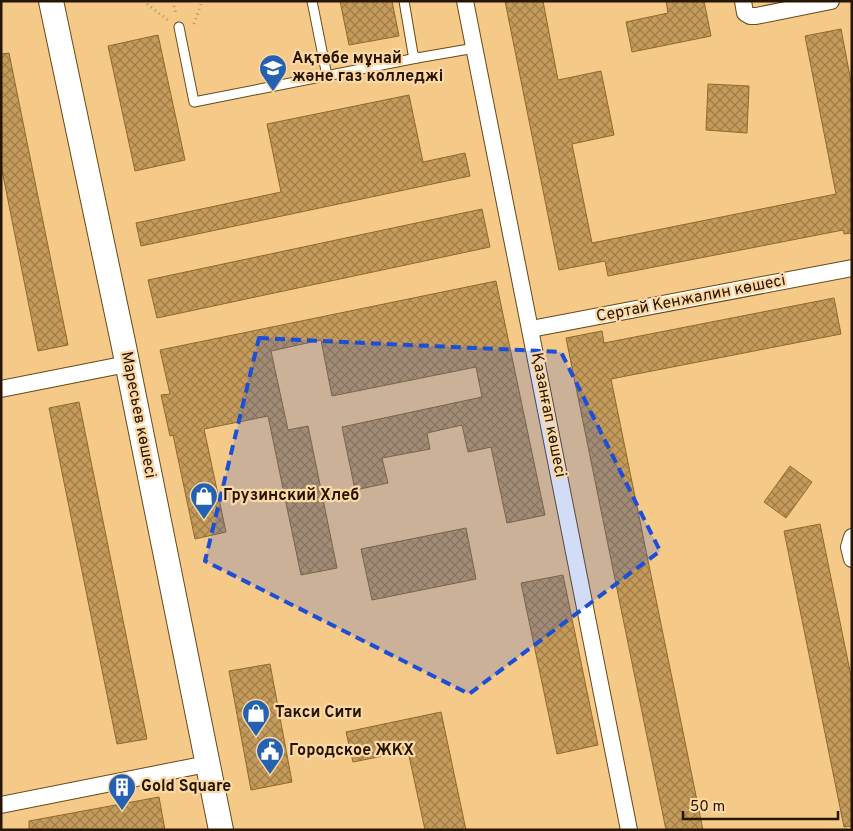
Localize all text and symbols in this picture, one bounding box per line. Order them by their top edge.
place label: Ақтөбе мұнай және газ колледжі [292,49,443,87]
school or university icon: Ақтөбе мұнай және газ колледжі [258,53,288,92]
street label: Сертай Кенжалин көшесі [595,271,787,327]
street label: Маресьев көшесі [116,350,160,480]
street label: Қазанғап көшесі [526,351,570,479]
shop icon: Грузинский Хлеб [189,481,219,520]
place label: Грузинский Хлеб [223,486,359,506]
shop icon: Такси Сити [241,698,271,737]
place label: Такси Сити [275,703,362,723]
public building icon: Городское ЖКХ [255,736,285,775]
place label: Городское ЖКХ [289,741,414,761]
building icon: Gold Square [107,772,137,811]
place label: Gold Square [141,777,231,797]
scale bar [683,788,838,820]
text: 50 m [690,798,725,817]

